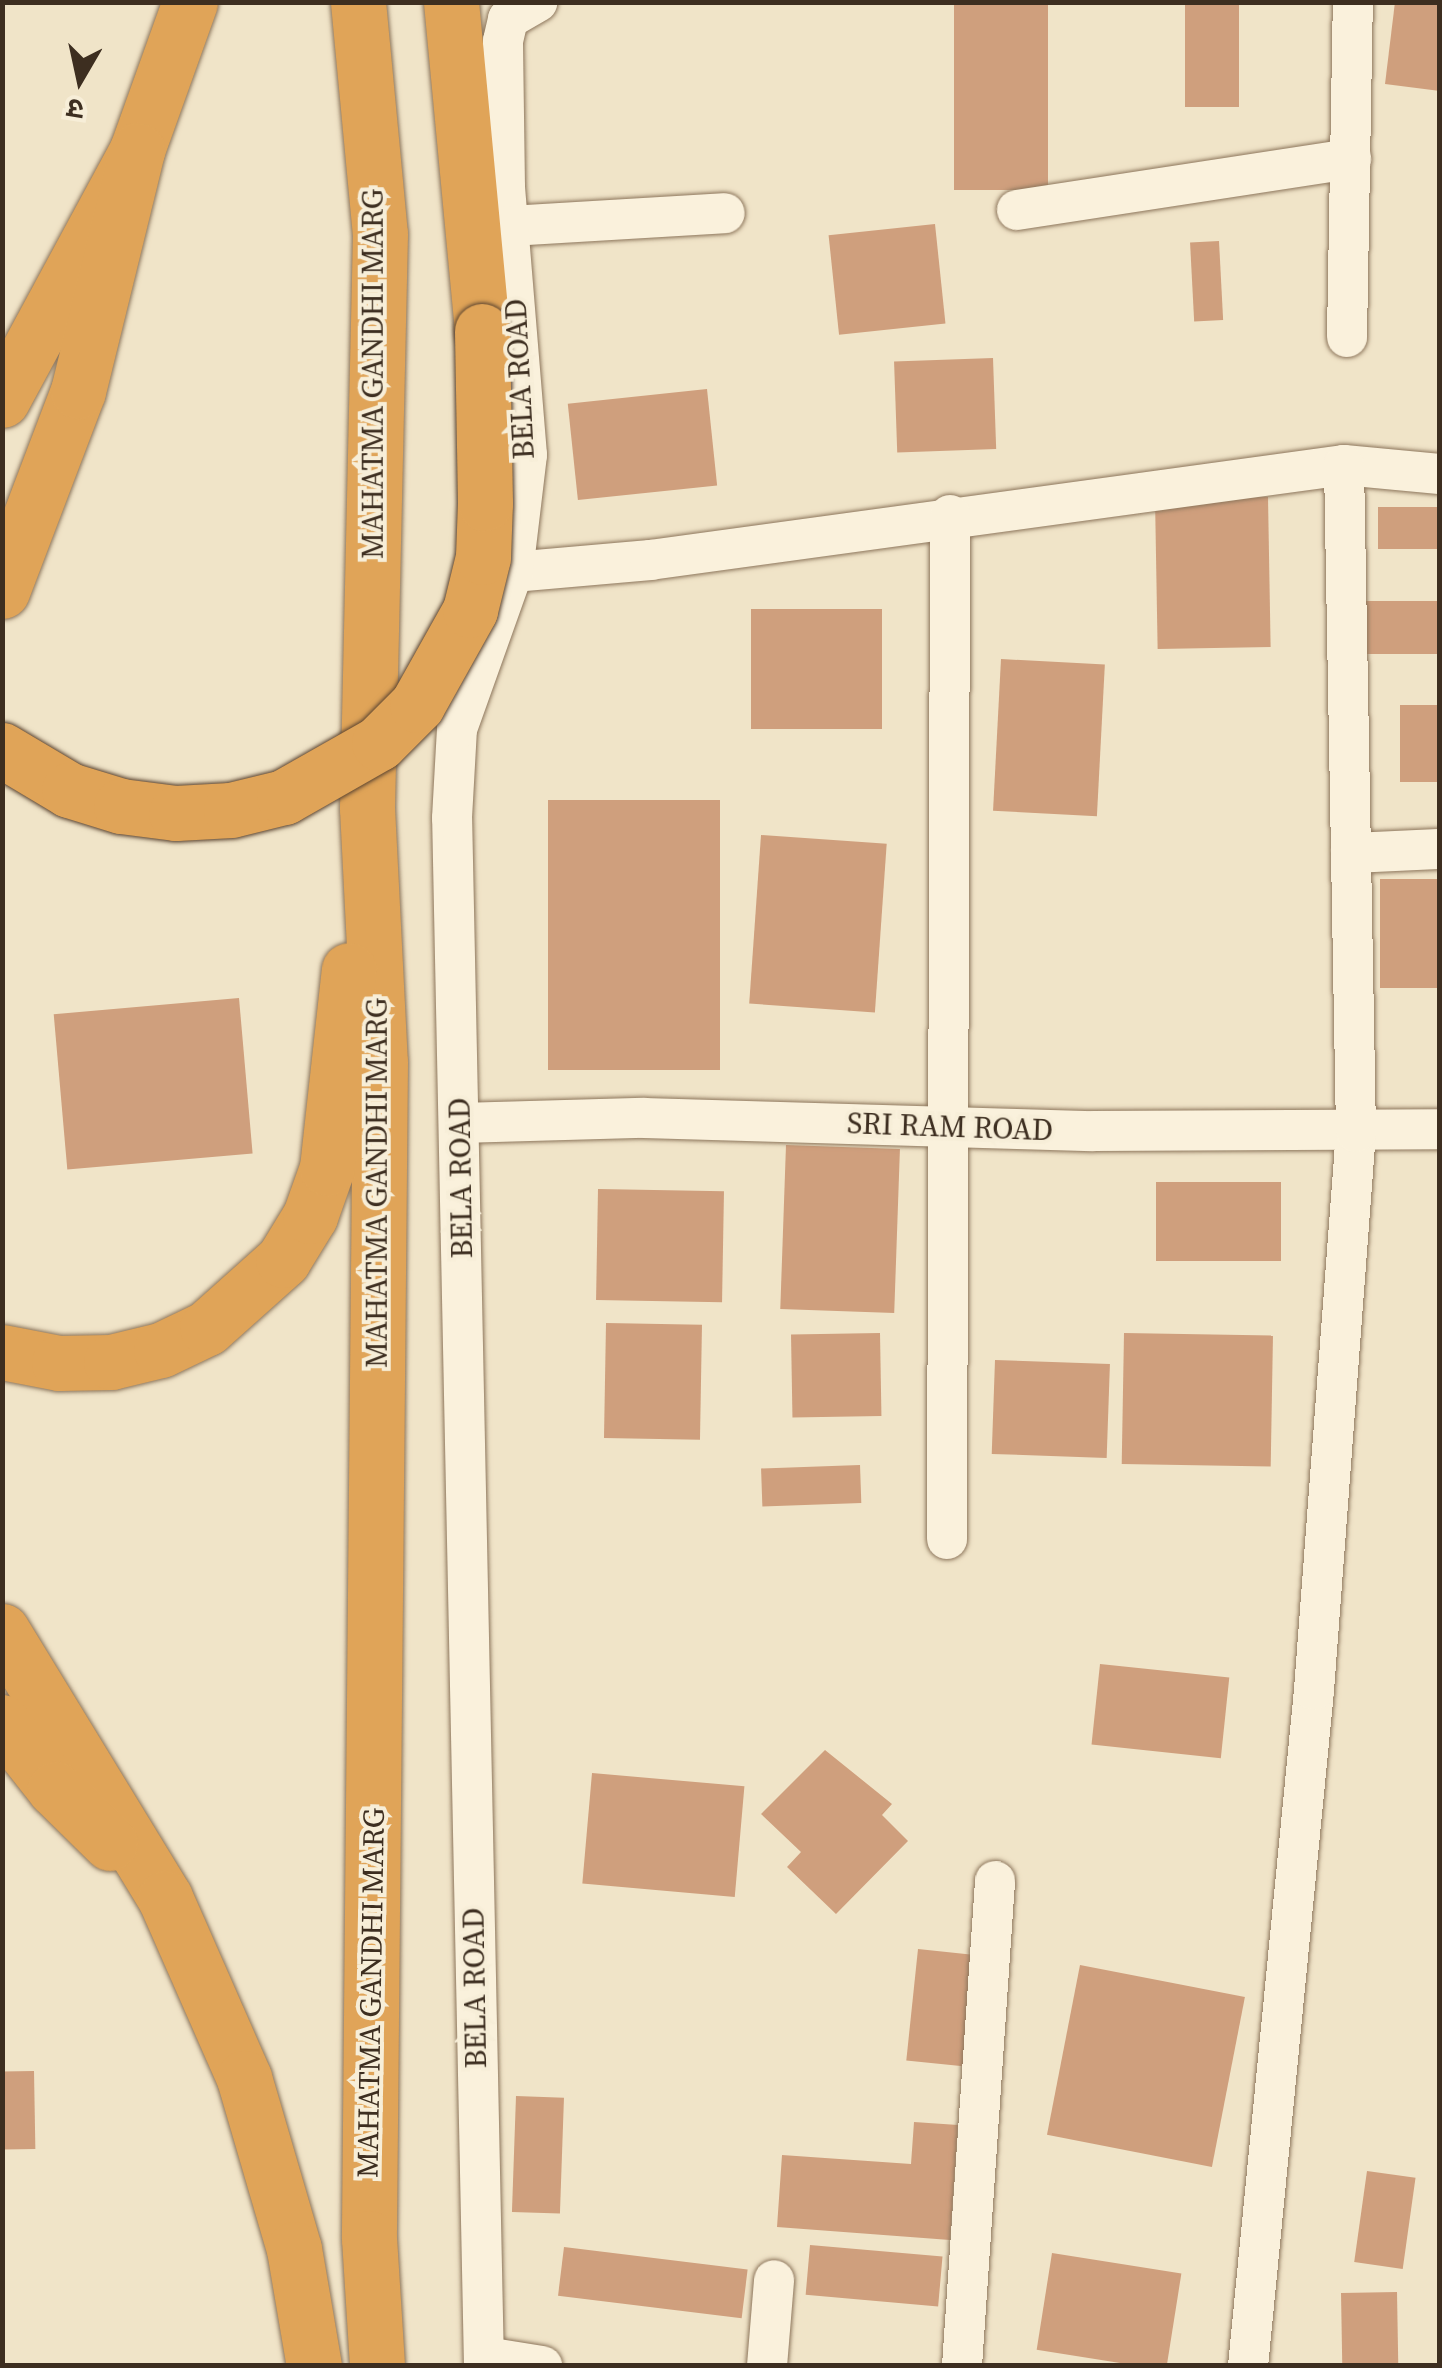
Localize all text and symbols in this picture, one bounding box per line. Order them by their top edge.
north arrow [30,30,130,130]
text: उ [64,90,86,130]
street label: MAHATMA GANDHI MARG [355,189,391,559]
street label: BELA ROAD [498,298,542,460]
street label: MAHATMA GANDHI MARG [359,998,395,1368]
street label: BELA ROAD [442,1097,480,1259]
street label: SRI RAM ROAD [846,1105,1054,1149]
street label: MAHATMA GANDHI MARG [350,1808,392,2178]
street label: BELA ROAD [456,1907,494,2069]

